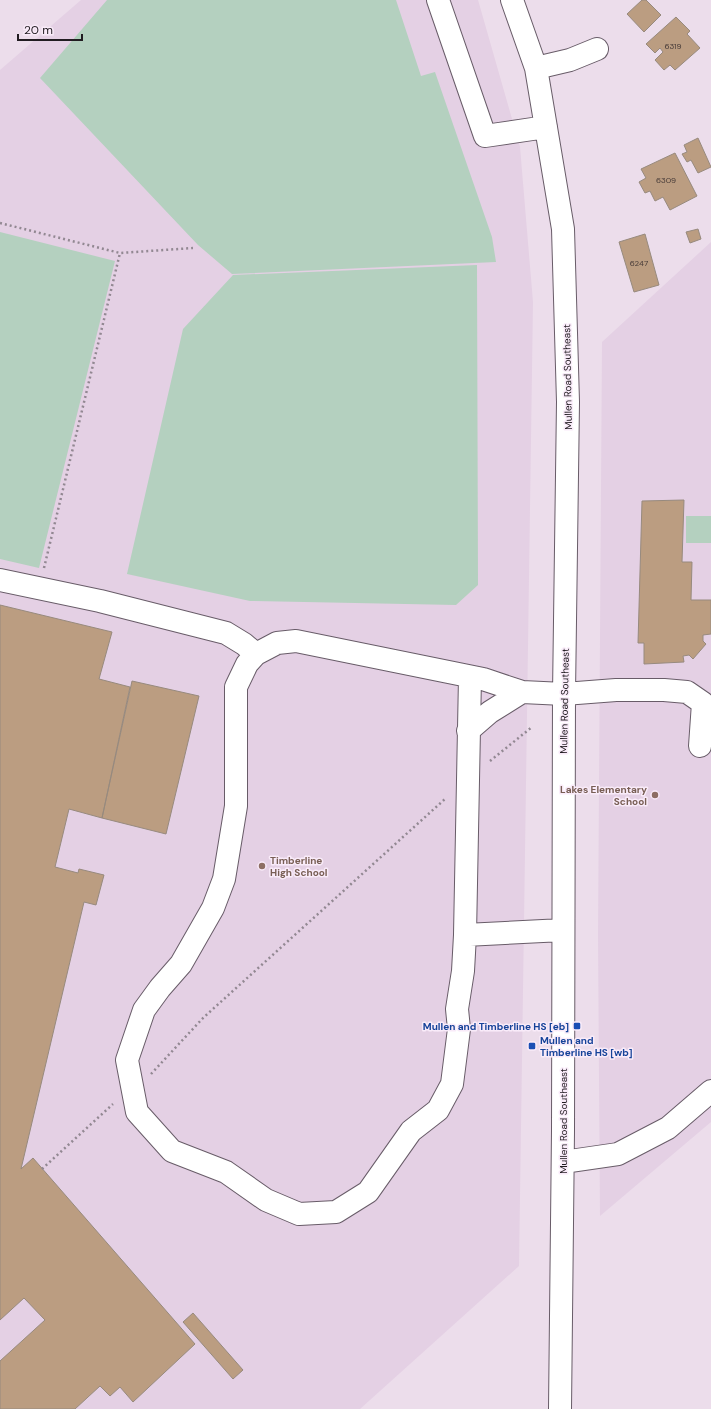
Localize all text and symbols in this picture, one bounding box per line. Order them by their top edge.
scale bar [18,16,82,42]
text: 20 m [24,22,53,38]
house number: 6319 [664,41,682,51]
house number: 6309 [656,175,676,185]
house number: 6247 [630,258,648,268]
street label: Mullen Road Southeast [560,324,575,430]
street label: Mullen Road Southeast [557,648,572,754]
place label: Lakes Elementary School [560,783,647,808]
marker: Lakes Elementary School [650,790,660,800]
place label: Timberline High School [270,854,328,879]
marker: Timberline High School [257,861,267,871]
place label: Mullen and Timberline HS [eb] [423,1020,569,1033]
marker: Mullen and Timberline HS [eb] [572,1021,582,1031]
place label: Mullen and Timberline HS [wb] [540,1034,633,1059]
marker: Mullen and Timberline HS [wb] [527,1041,537,1051]
street label: Mullen Road Southeast [557,1068,570,1174]

